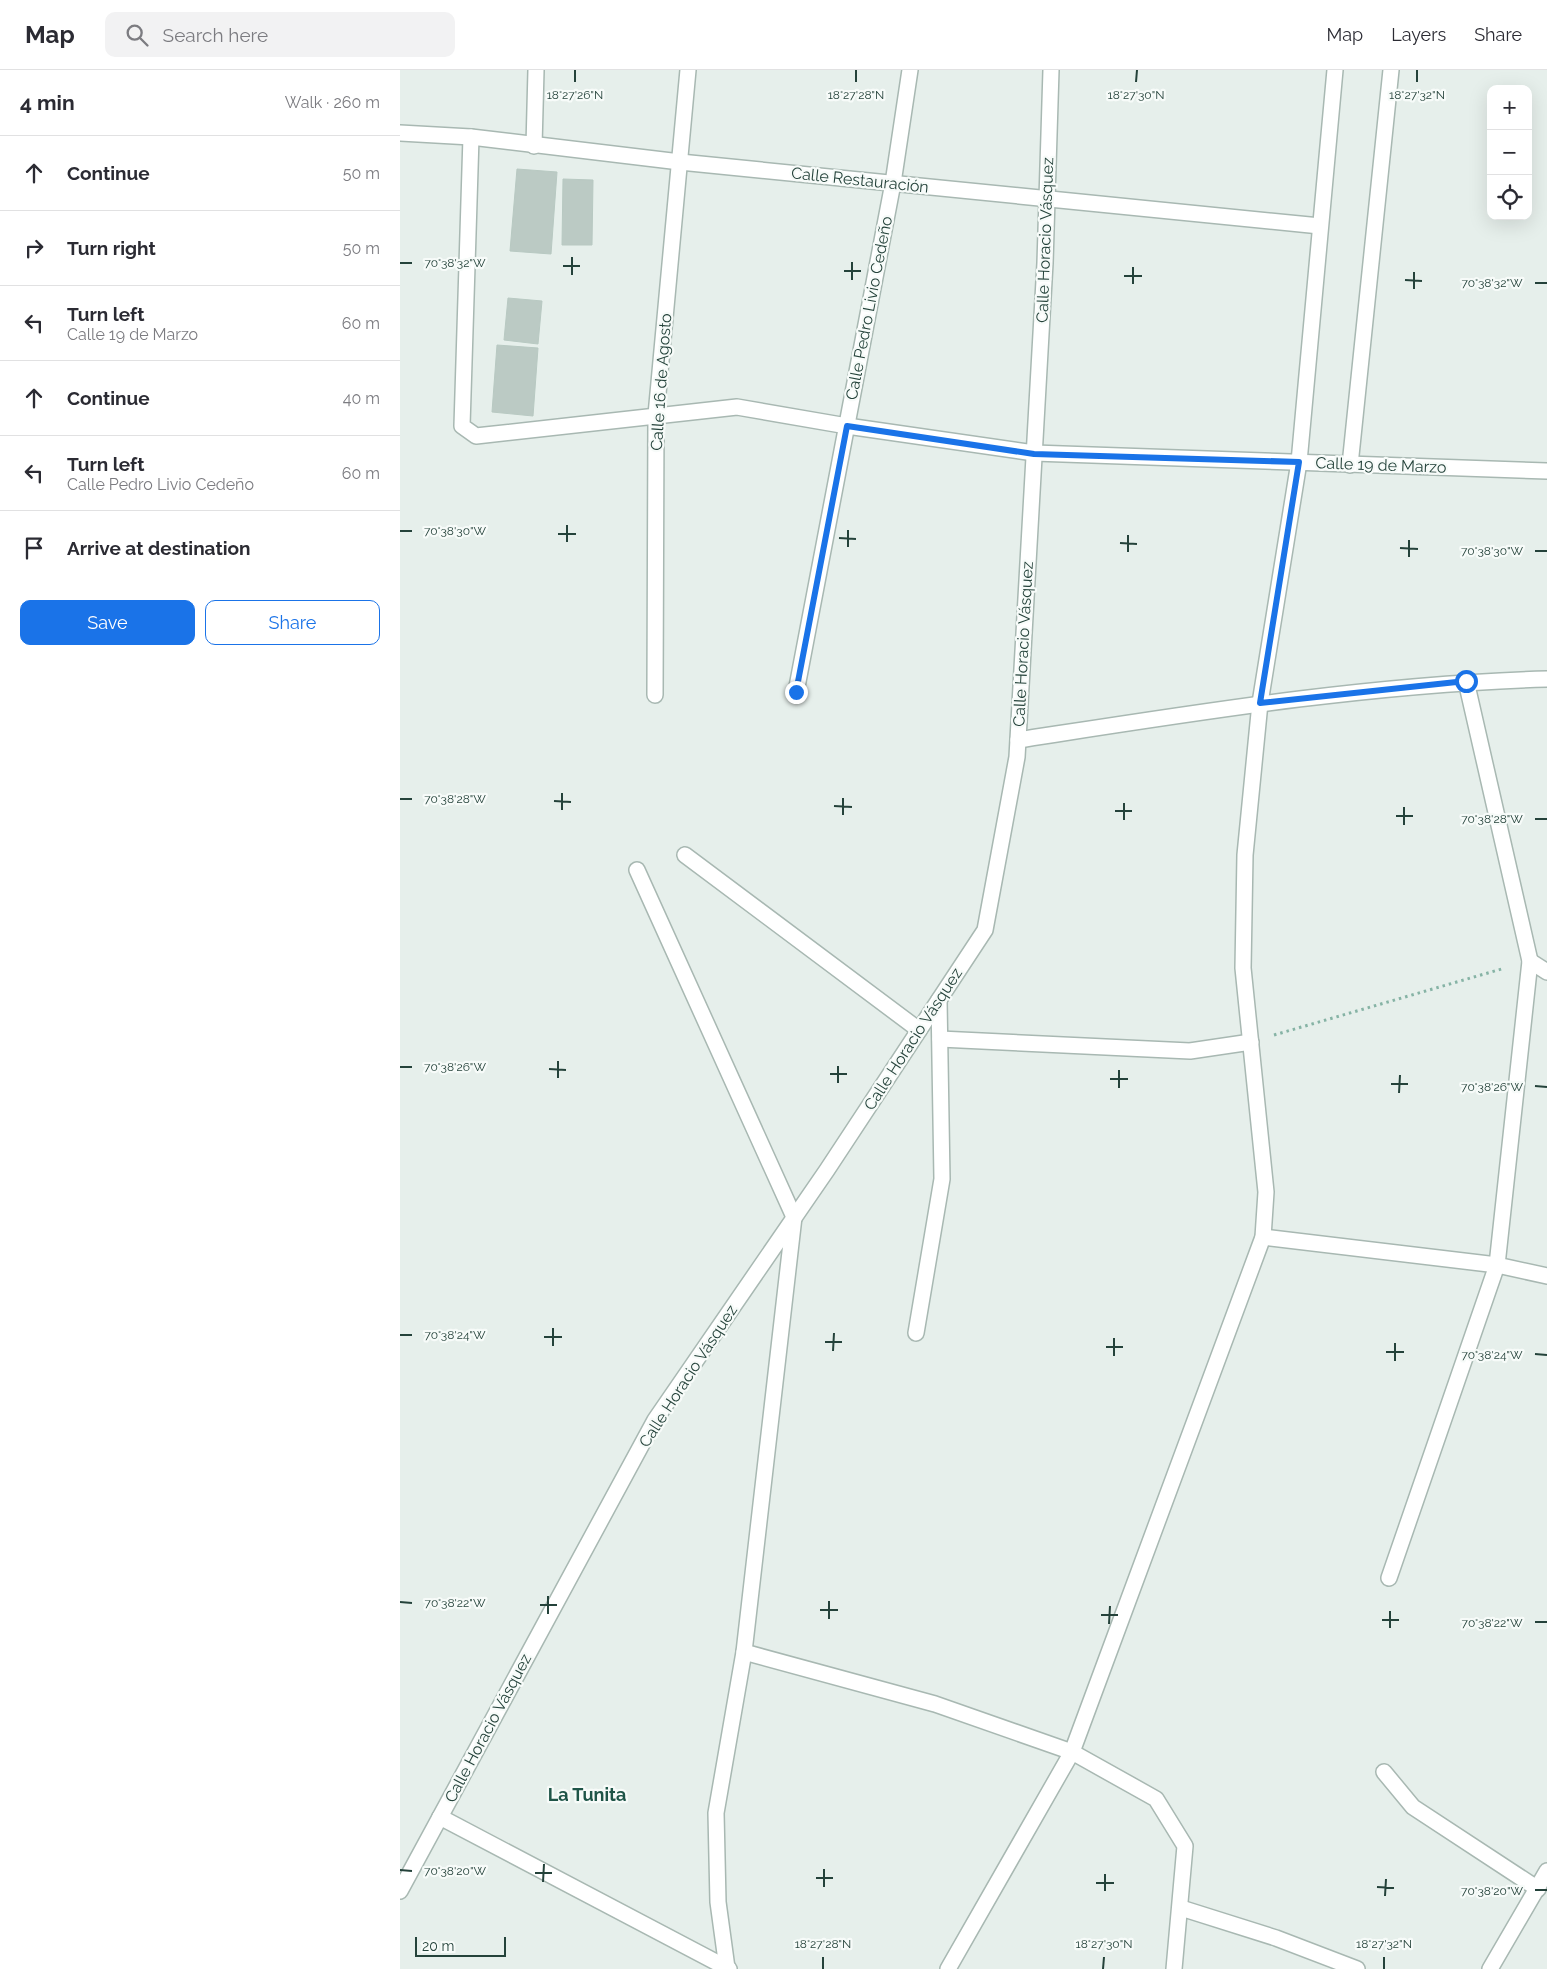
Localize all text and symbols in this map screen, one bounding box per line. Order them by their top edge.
search box [105,12,455,57]
text: Map [25,20,75,49]
icon: search [123,21,151,49]
text: Search here [163,24,268,46]
text: Map [1327,24,1363,45]
text: Layers [1391,24,1446,45]
text: Share [1474,24,1522,45]
map controls [1487,85,1532,220]
button: + [1487,85,1532,130]
text: 18°27'26"N [547,88,603,102]
text: 18°27'28"N [828,88,884,102]
text: 18°27'30"N [1108,88,1164,102]
text: 18°27'32"N [1389,88,1445,102]
text: 4 min [20,90,75,115]
text: Walk · 260 m [285,93,380,112]
button: − [1487,130,1532,175]
street label: Calle Horacio Vásquez [1033,157,1057,323]
icon: ahead [20,159,48,187]
text: Continue [67,162,150,184]
street label: Calle Restauración [790,163,930,197]
text: 50 m [343,164,380,183]
button: locate [1487,175,1532,220]
street label: Calle Pedro Livio Cedeño [842,214,896,402]
icon: right [20,234,48,262]
text: Turn right [67,237,156,259]
text: 50 m [343,239,380,258]
text: 70°38'32"W [425,256,486,270]
text: 70°38'32"W [1462,276,1523,290]
text: Turn left [67,303,144,325]
icon: left [20,309,48,337]
street label: Calle 16 de Agosto [647,313,675,451]
text: 60 m [342,314,380,333]
text: Calle 19 de Marzo [67,325,198,344]
icon: ahead [20,384,48,412]
text: Continue [67,387,150,409]
text: 40 m [343,389,380,408]
text: Turn left [67,453,144,475]
street label: Calle 19 de Marzo [1315,453,1447,477]
icon: left [20,459,48,487]
text: 60 m [342,464,380,483]
text: Calle Pedro Livio Cedeño [67,475,254,494]
text: 70°38'30"W [424,524,486,538]
icon: arrive [20,534,48,562]
text: Arrive at destination [67,537,251,559]
text: 70°38'30"W [1461,544,1523,558]
street label: Calle Horacio Vásquez [1009,561,1037,727]
button: Save [20,600,195,645]
button: Share [205,600,380,645]
route start [1455,670,1478,693]
route end [785,681,808,704]
text: 70°38'28"W [424,792,486,806]
text: 70°38'28"W [1461,812,1523,826]
street label: Calle Horacio Vásquez [860,964,966,1114]
text: 70°38'26"W [424,1060,486,1074]
text: 70°38'26"W [1461,1080,1523,1094]
street label: Calle Horacio Vásquez [635,1301,741,1451]
text: 70°38'24"W [424,1328,486,1342]
text: 70°38'24"W [1461,1348,1523,1362]
text: 70°38'22"W [425,1596,486,1610]
text: 70°38'22"W [1462,1616,1523,1630]
street label: Calle Horacio Vásquez [441,1650,535,1806]
district label: La Tunita [548,1784,626,1805]
text: 70°38'20"W [424,1864,486,1878]
text: 70°38'20"W [1461,1884,1523,1898]
scale bar [415,1934,506,1957]
text: 18°27'28"N [795,1937,851,1951]
text: 18°27'30"N [1076,1937,1132,1951]
text: 18°27'32"N [1356,1937,1412,1951]
text: 20 m [422,1938,454,1954]

